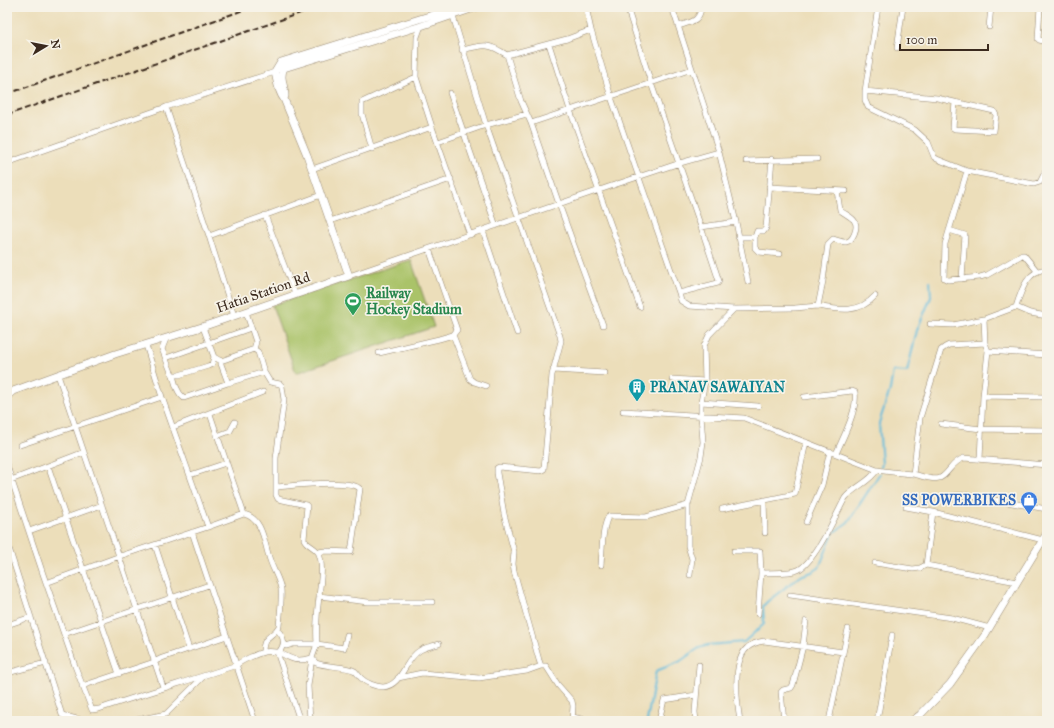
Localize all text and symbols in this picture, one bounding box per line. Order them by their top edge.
north arrow [26,26,66,66]
scale bar [900,26,988,52]
text: 100 m [906,33,937,47]
text: N [48,39,63,51]
street label: Hatia Station Rd [214,268,312,316]
place label: Railway Hockey Stadium [366,285,462,319]
sports icon: Railway Hockey Stadium [343,291,363,316]
building icon: PRANAV SAWAIYAN [627,377,647,402]
place label: PRANAV SAWAIYAN [650,379,785,396]
shop icon: SS POWERBIKES [1019,490,1039,515]
place label: SS POWERBIKES [902,492,1016,509]

